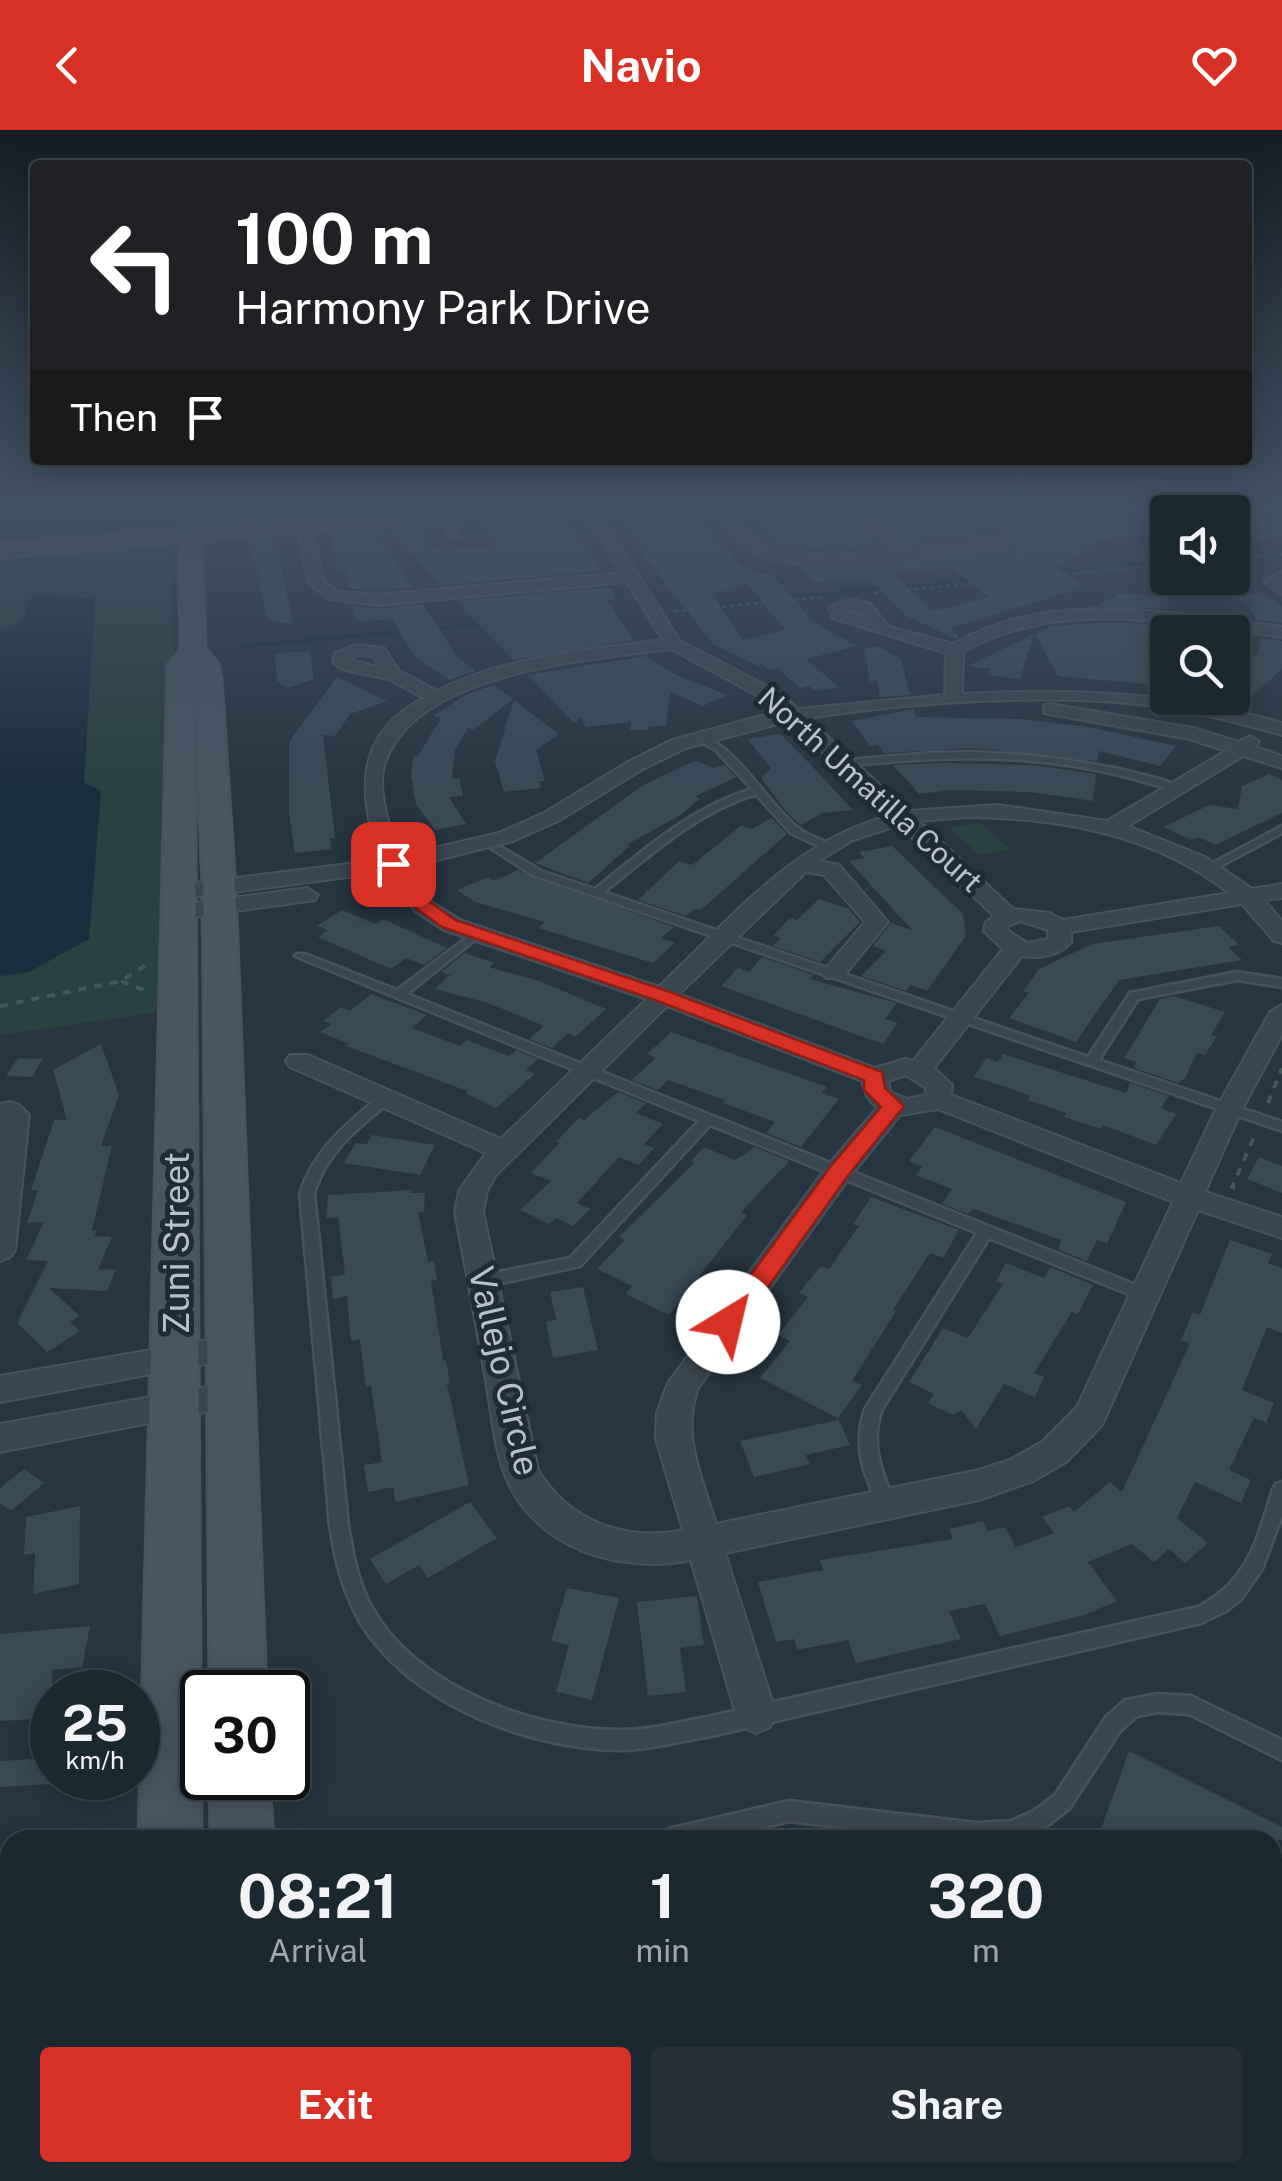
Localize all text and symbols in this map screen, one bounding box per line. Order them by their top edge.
icon: back [40,38,95,93]
icon: heart [1187,38,1242,93]
text: Navio [580,39,702,92]
text: 100 m [235,197,433,280]
icon: left [70,200,200,330]
text: Harmony Park Drive [235,281,651,334]
icon: arrive [178,390,233,445]
text: Then [70,395,158,440]
map controls [1150,495,1250,715]
button: sound [1150,495,1250,595]
button: search [1150,615,1250,715]
street label: North Umatilla Court [751,679,990,899]
pin [351,822,436,907]
icon: arrive [366,837,421,892]
street label: Zuni Street [156,1152,197,1334]
street label: Vallejo Circle [461,1263,548,1479]
position arrow [676,1270,780,1374]
speed limit sign: 30 [180,1670,310,1800]
text: 25 [62,1693,128,1752]
text: km/h [66,1745,124,1775]
text: 08:21 [238,1861,398,1932]
text: 1 [650,1861,675,1932]
text: 320 [928,1861,1044,1932]
text: Arrival [268,1932,367,1969]
text: min [635,1932,690,1969]
text: m [972,1932,1000,1969]
button: Exit [40,2047,631,2162]
button: Share [651,2047,1242,2162]

